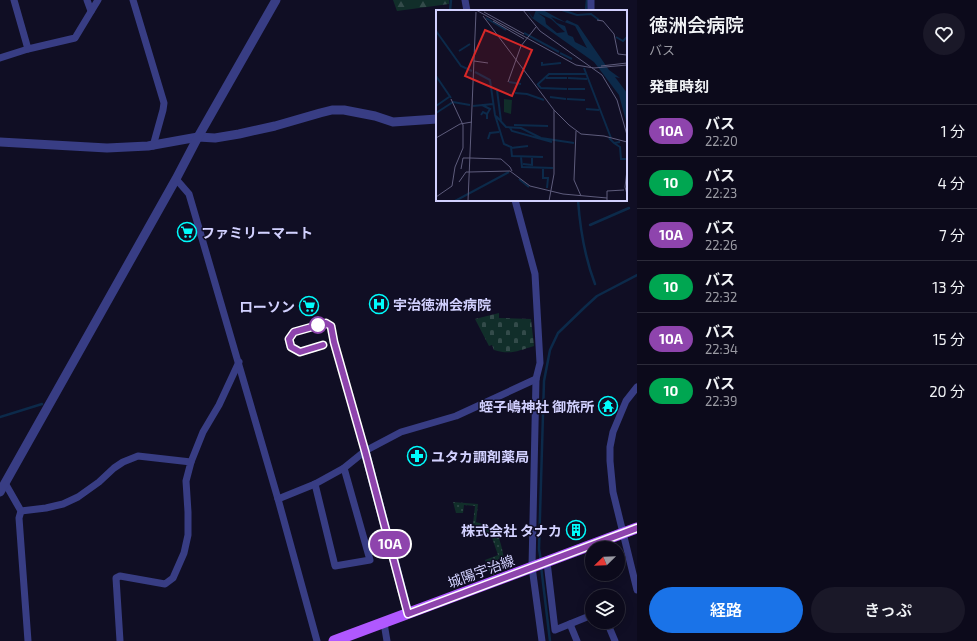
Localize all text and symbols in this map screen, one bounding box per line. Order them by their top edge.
inset map [436,10,627,201]
text: 徳洲会病院 [649,13,744,36]
button: heart [923,13,965,55]
text: バス [649,42,675,58]
text: 発車時刻 [649,77,709,95]
text: バス [705,114,735,132]
text: 10A [659,122,683,139]
text: 1 分 [941,122,965,140]
text: 22:20 [705,133,738,149]
text: バス [705,166,735,184]
text: 10 [664,174,678,191]
text: 4 分 [937,174,965,192]
text: 22:23 [705,185,737,201]
text: バス [705,218,735,236]
supermarket icon: ファミリーマート [176,221,198,243]
place label: ファミリーマート [201,224,313,241]
text: 10A [659,226,683,243]
text: 7 分 [939,226,965,244]
text: 22:26 [705,237,737,253]
text: バス [705,270,735,288]
text: 10 [664,278,678,295]
text: 13 分 [932,278,965,296]
text: 22:32 [705,289,737,305]
hospital icon: 宇治徳洲会病院 [368,293,390,315]
supermarket icon: ローソン [298,295,320,317]
place label: 宇治徳洲会病院 [393,296,491,313]
place label: ローソン [239,298,295,315]
unlabelled marker [309,316,327,334]
text: バス [705,322,735,340]
text: 10A [659,330,683,347]
text: 15 分 [933,330,965,348]
text: 22:34 [705,341,738,357]
text: バス [705,374,735,392]
text: 10 [664,382,678,399]
text: 20 分 [929,382,965,400]
text: 22:39 [705,393,737,409]
temple icon: 蛭子嶋神社 御旅所 [597,395,619,417]
place label: 蛭子嶋神社 御旅所 [479,398,594,415]
pharmacy icon: ユタカ調剤薬局 [406,445,428,467]
place label: ユタカ調剤薬局 [431,448,529,465]
building icon: 株式会社 タナカ [565,519,587,541]
place label: 株式会社 タナカ [461,522,562,539]
line badge: 10A [367,531,413,557]
text: 10A [378,535,402,552]
north arrow [585,541,625,581]
map controls [585,541,625,629]
street label: 城陽宇治線 [445,551,517,591]
button: 経路 [649,587,803,633]
button: きっぷ [811,587,965,633]
button: layers [585,589,625,629]

